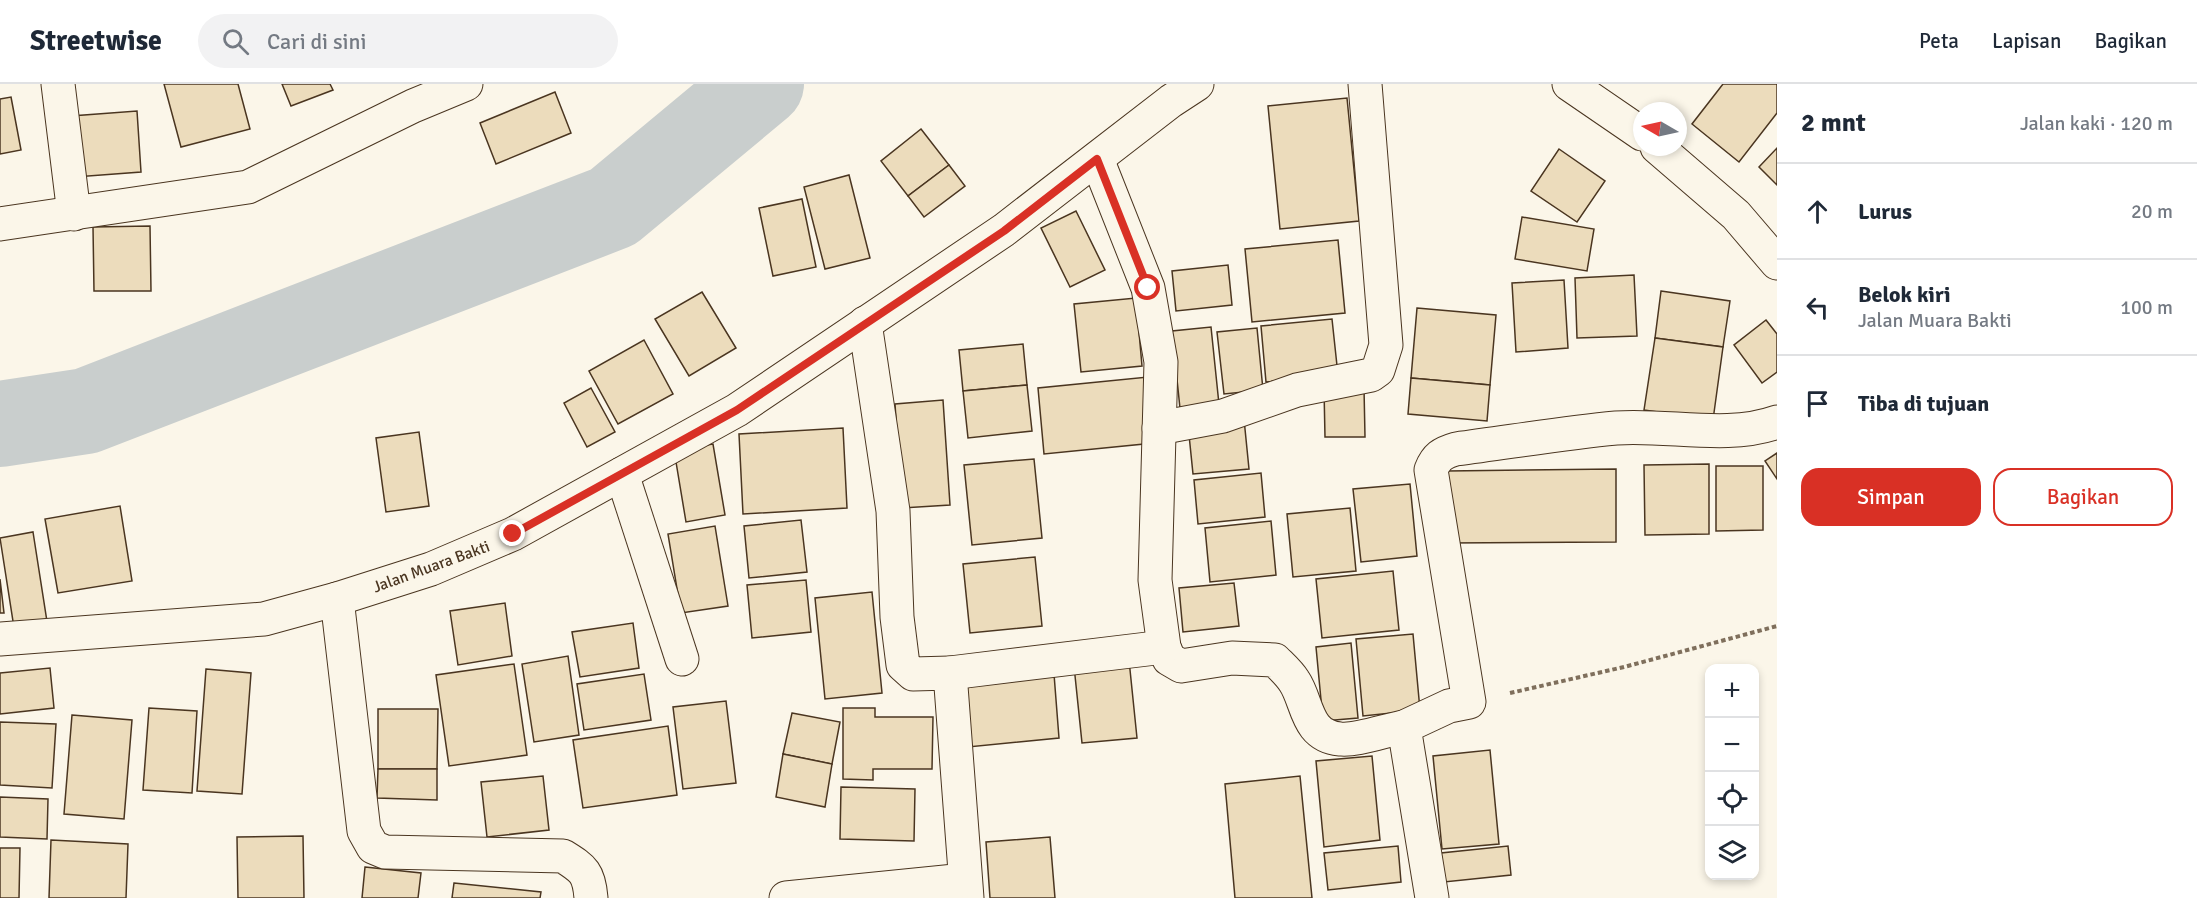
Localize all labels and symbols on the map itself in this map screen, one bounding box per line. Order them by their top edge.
north arrow [1633,102,1687,156]
route start [1134,274,1160,300]
route end [499,520,525,546]
street label: Jalan Muara Bakti [370,537,493,597]

